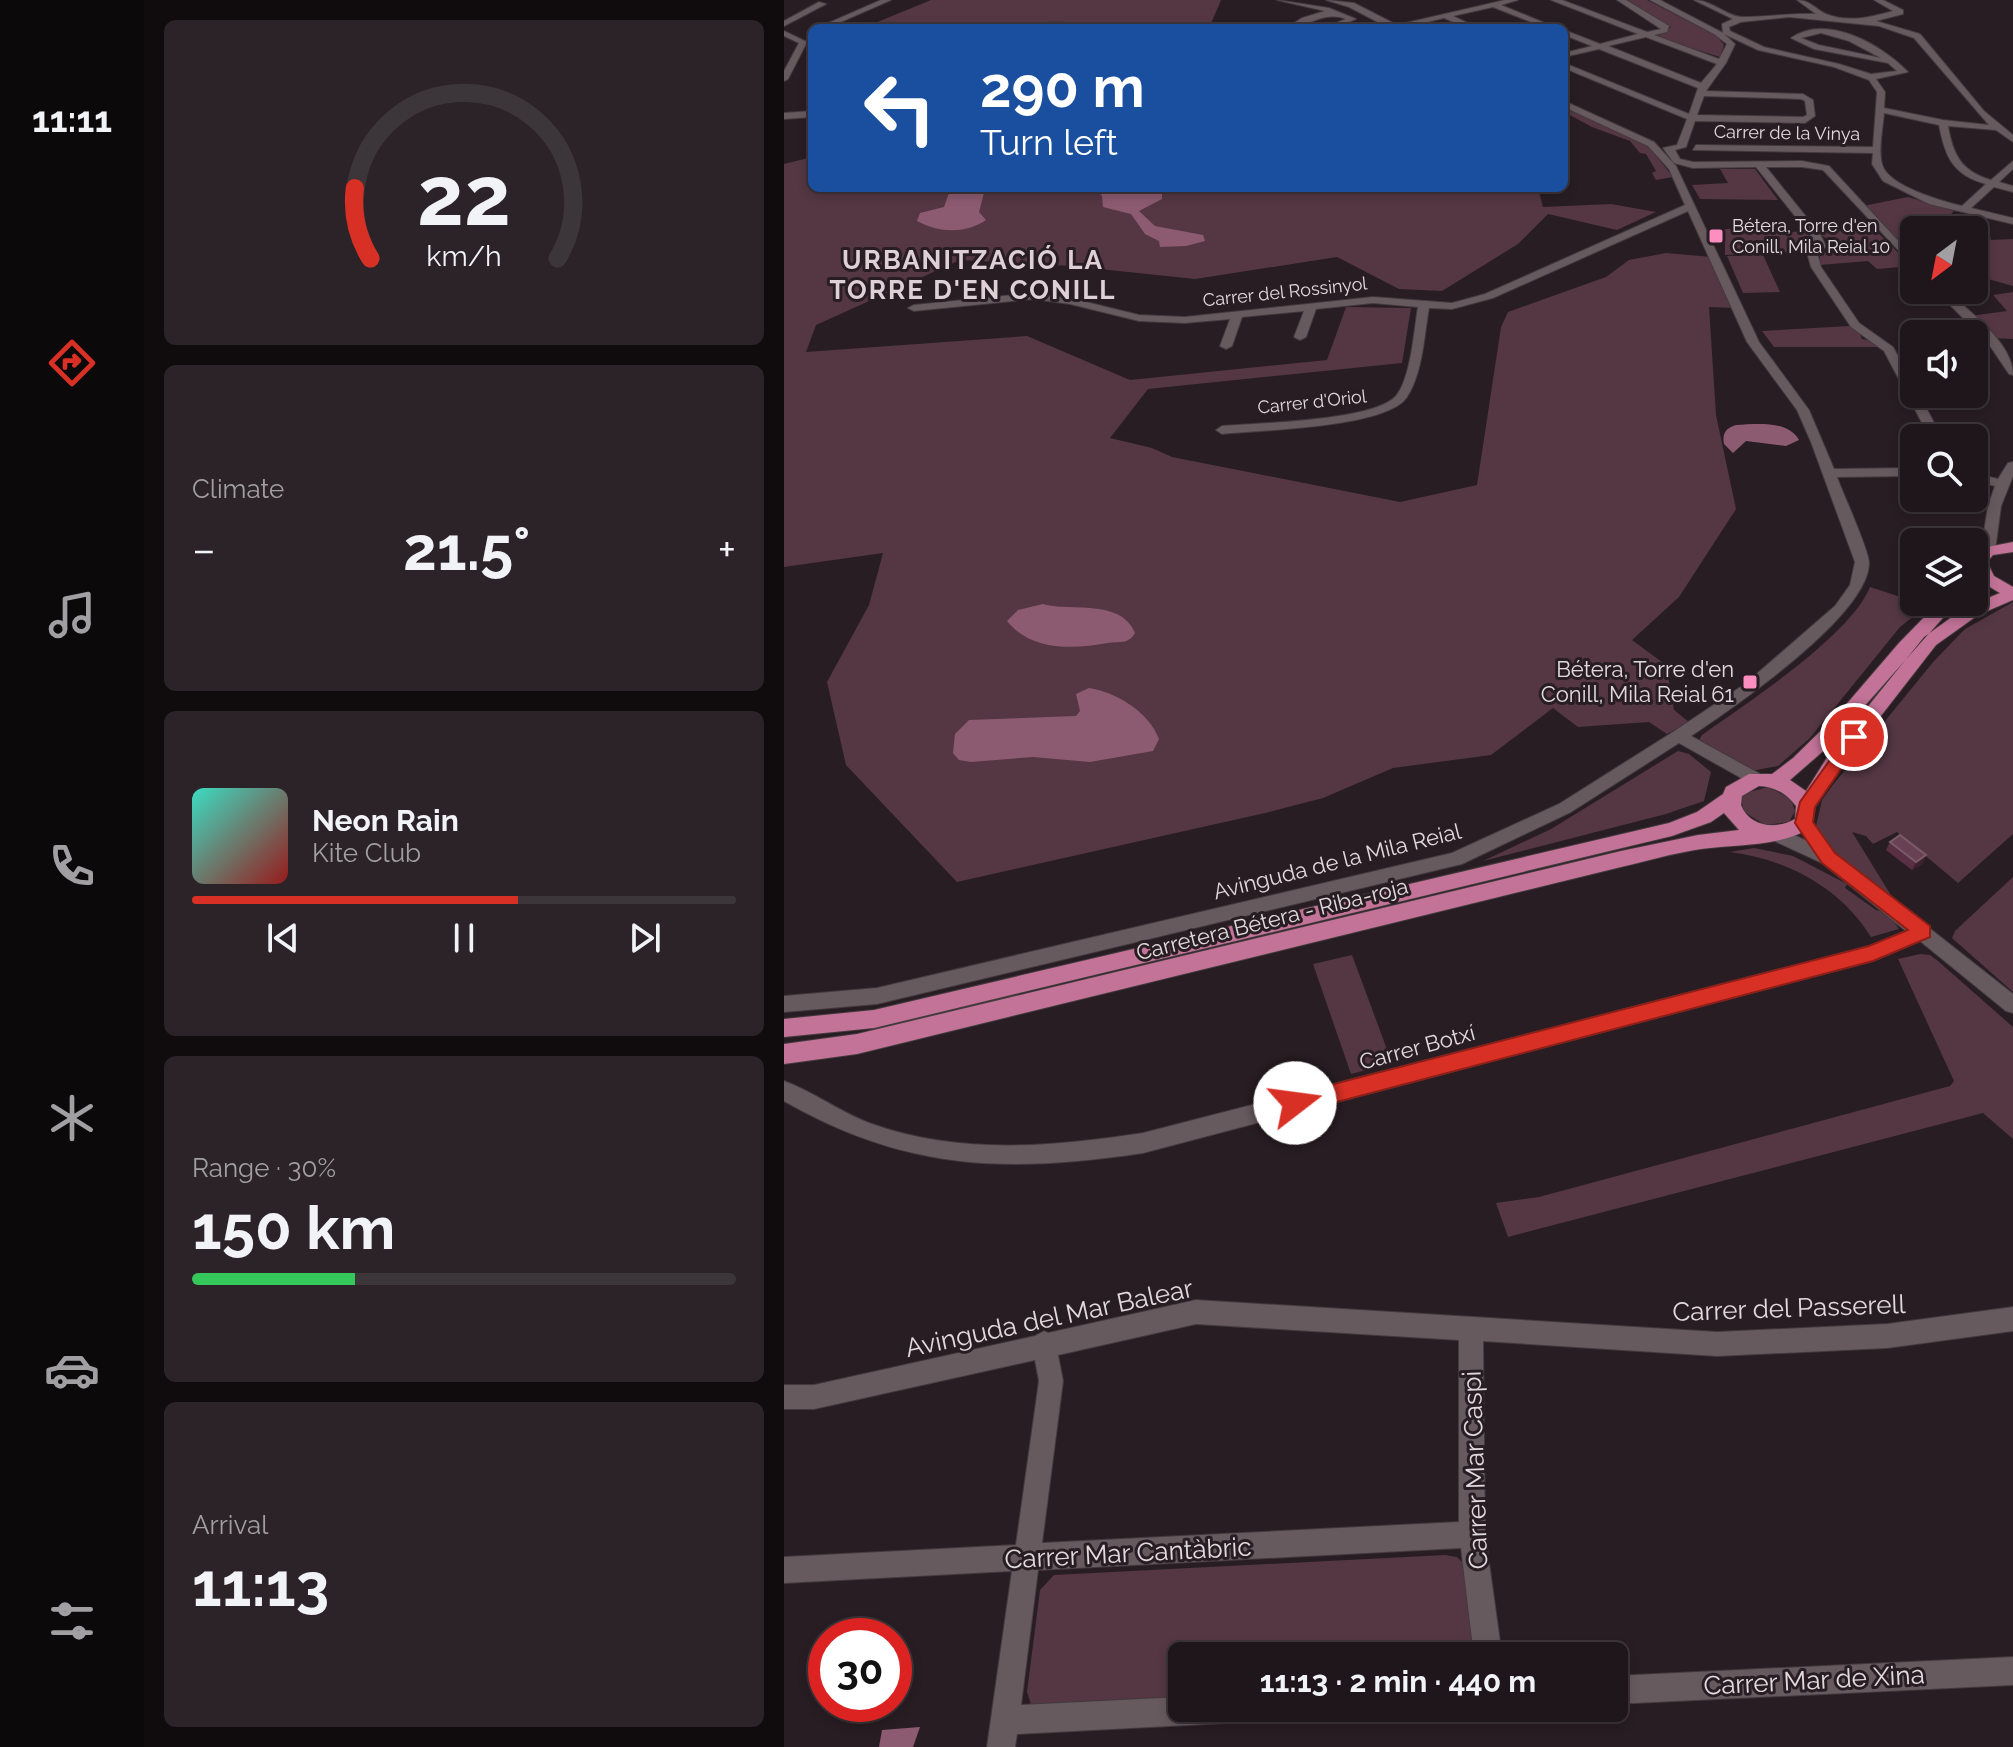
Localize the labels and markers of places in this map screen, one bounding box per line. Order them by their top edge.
place label: Bétera, Torre d'en Conill, Mila Reial 10 [1732,215,1890,257]
marker: Bétera, Torre d'en Conill, Mila Reial 10 [1707,227,1725,245]
place label: Bétera, Torre d'en Conill, Mila Reial 61 [1541,656,1734,707]
marker: Bétera, Torre d'en Conill, Mila Reial 61 [1741,673,1759,691]
pin [1820,703,1888,771]

